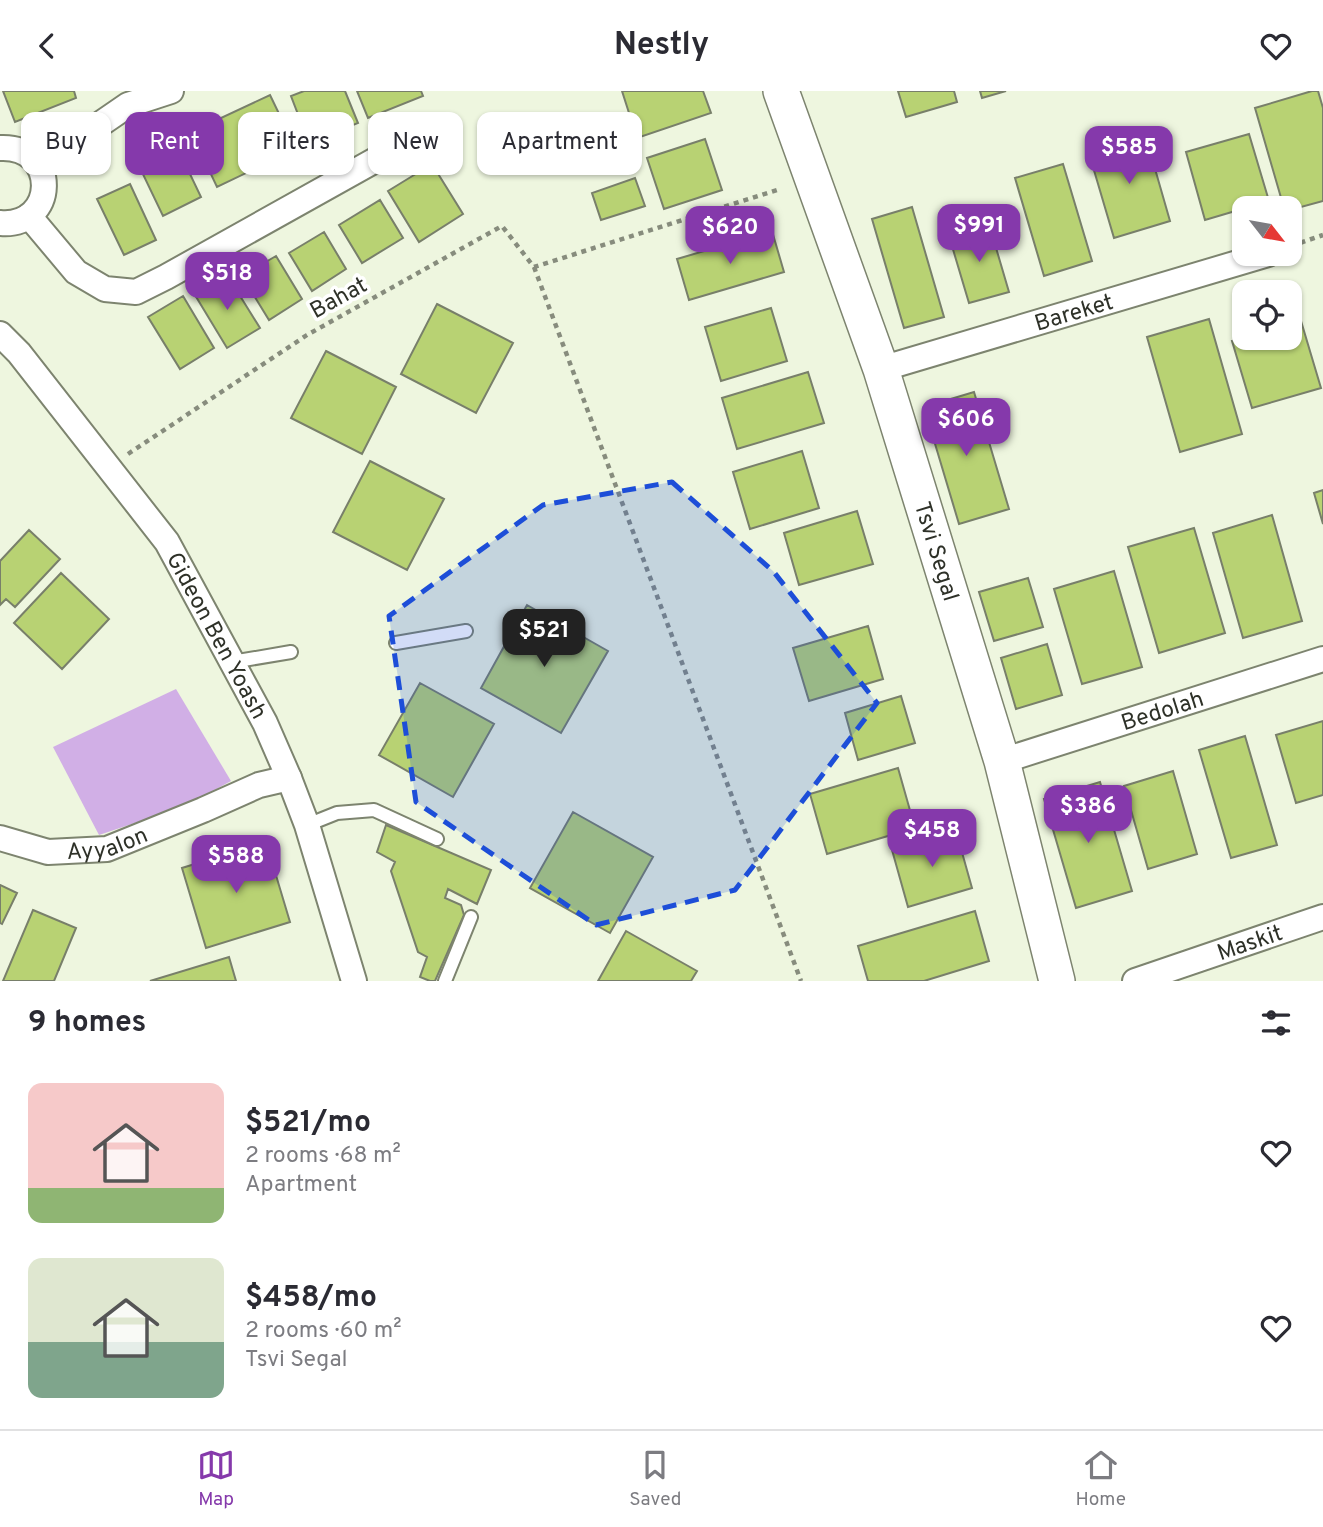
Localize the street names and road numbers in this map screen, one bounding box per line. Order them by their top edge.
street label: Bahat [306,272,373,327]
street label: Bareket [1032,289,1117,340]
street label: Tsvi Segal [906,498,964,605]
street label: Gideon Ben Yoash [158,548,272,725]
street label: Bedolah [1118,686,1208,739]
street label: Ayyalon [66,822,153,868]
street label: Maskit [1214,920,1287,969]

